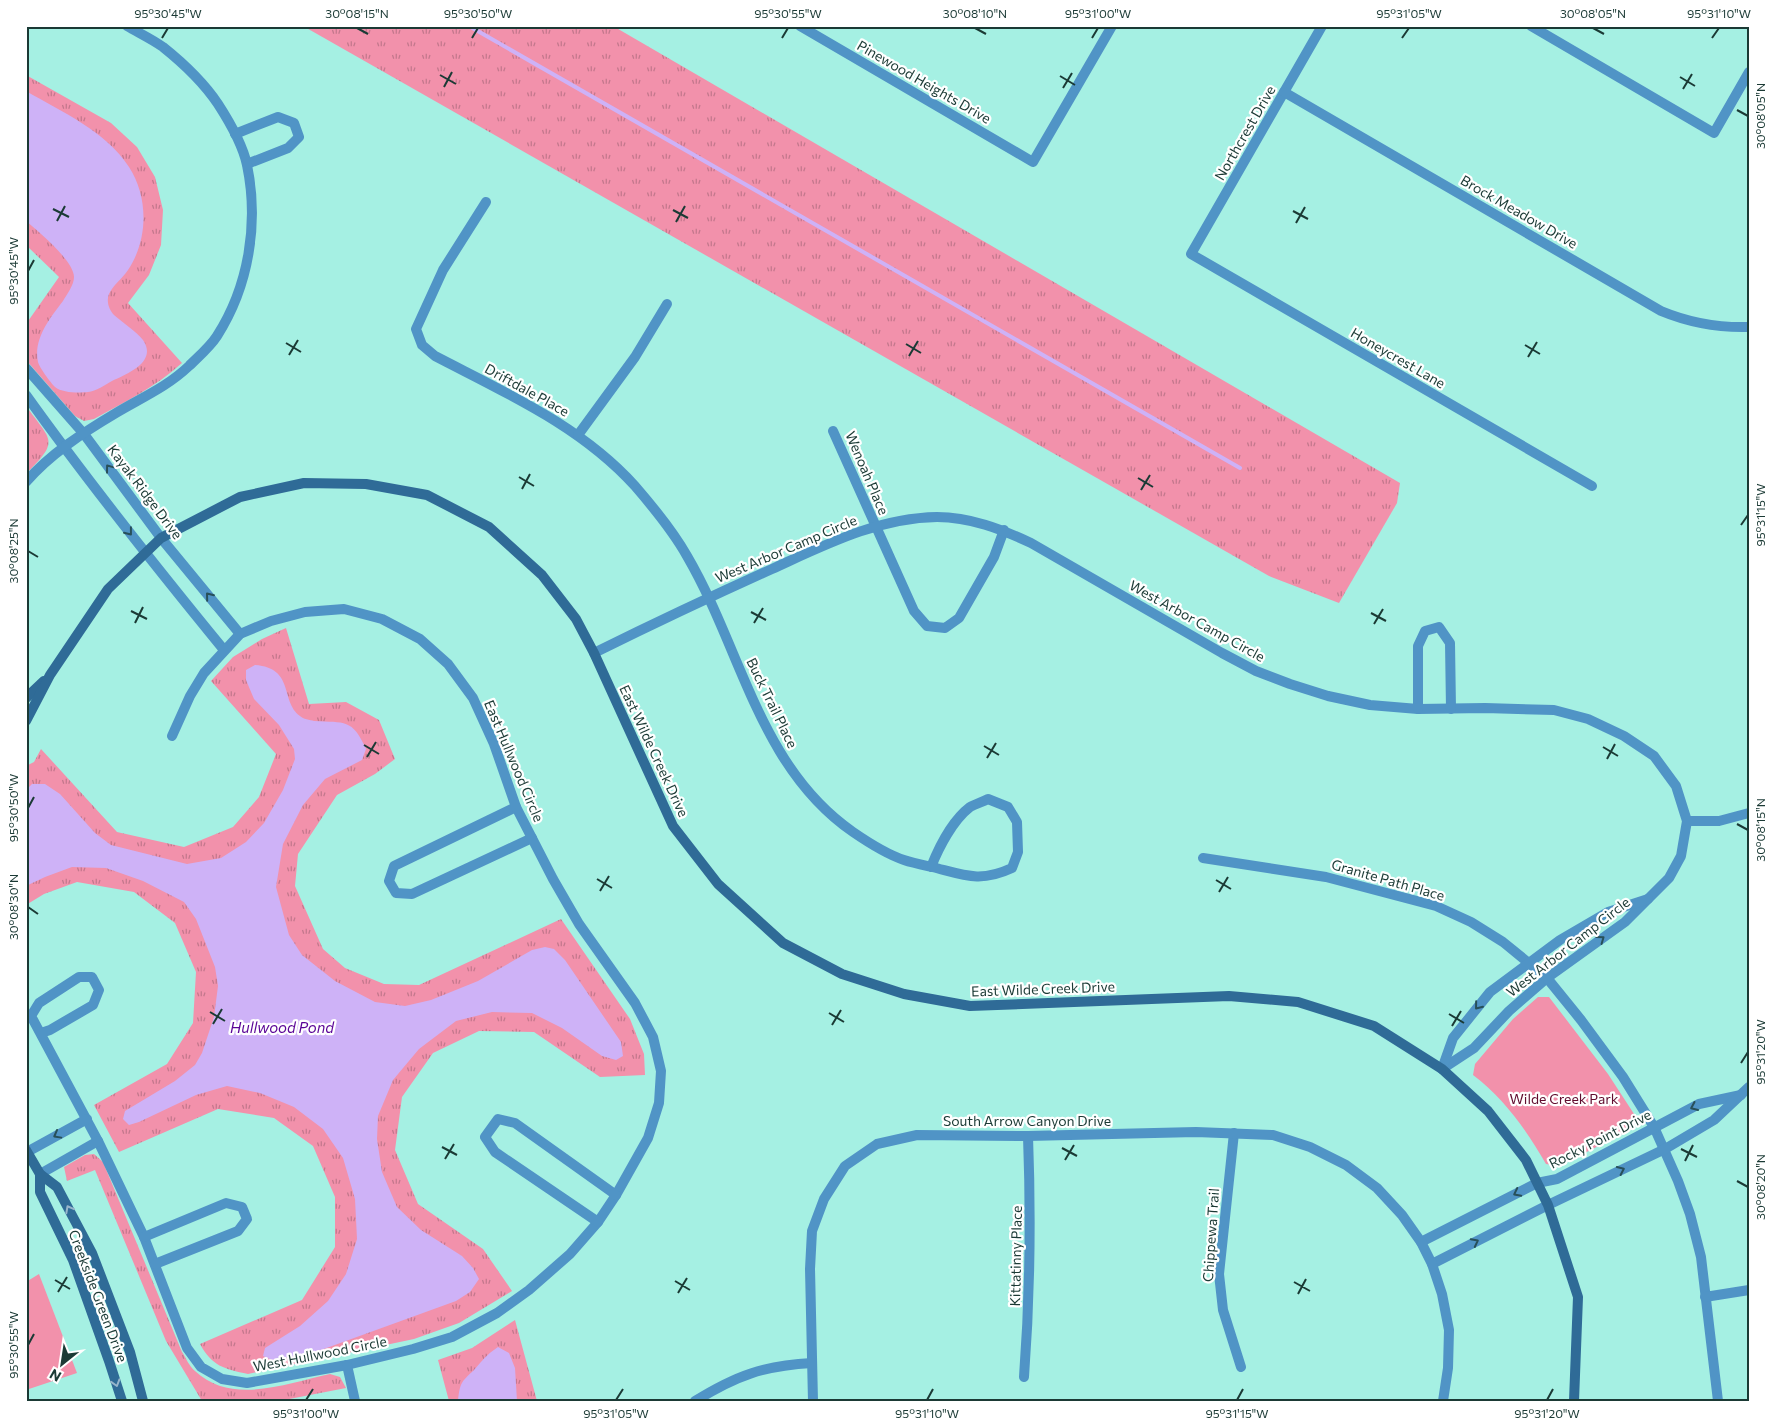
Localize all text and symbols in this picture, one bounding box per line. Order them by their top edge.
text: 95°30'45"W [134,6,202,20]
text: 30°08'15"N [325,6,389,20]
text: 95°30'50"W [444,6,512,20]
text: 95°30'55"W [754,6,822,20]
text: 30°08'10"N [943,6,1007,20]
text: 95°31'00"W [1065,6,1131,20]
text: 95°31'05"W [1376,6,1442,20]
text: 30°08'05"N [1560,6,1626,20]
text: 95°31'10"W [1687,6,1751,20]
street label: Pinewood Heights Drive [854,36,994,127]
street label: Northcrest Drive [1211,82,1279,183]
text: 30°08'05"N [1753,83,1767,149]
street label: Brock Meadow Drive [1458,171,1581,252]
text: 95°30'45"W [6,237,20,305]
street label: Honeycrest Lane [1348,324,1449,391]
street label: Driftdale Place [482,359,572,420]
street label: Wenoah Place [842,428,893,517]
street label: Kayak Ridge Drive [104,441,186,542]
one-way arrow [107,465,115,474]
text: 95°31'15"W [1753,484,1767,546]
street label: West Arbor Camp Circle [712,511,859,586]
text: 30°08'25"N [6,519,20,583]
one-way arrow [123,527,132,536]
street label: West Arbor Camp Circle [1127,576,1268,665]
one-way arrow [206,593,215,602]
street label: Buck Trail Place [743,655,802,751]
street label: East Wilde Creek Drive [616,682,693,820]
street label: East Hullwood Circle [481,697,548,824]
text: 95°30'50"W [6,774,20,842]
text: 30°08'15"N [1753,798,1767,862]
street label: Granite Path Place [1330,855,1447,904]
text: 30°08'30"N [6,874,20,940]
street label: West Arbor Camp Circle [1503,893,1633,1000]
one-way arrow [1595,936,1605,945]
street label: East Wilde Creek Drive [971,977,1115,1000]
one-way arrow [1475,1001,1484,1010]
water label: Hullwood Pond [230,1018,335,1036]
text: 95°31'20"W [1753,1019,1767,1085]
park label: Wilde Creek Park [1510,1090,1619,1107]
one-way arrow [1690,1101,1699,1112]
street label: Rocky Point Drive [1546,1105,1654,1172]
street label: South Arrow Canyon Drive [943,1112,1111,1129]
one-way arrow [54,1129,63,1139]
text: 30°08'20"N [1753,1154,1767,1220]
one-way arrow [1616,1166,1625,1176]
one-way arrow [1513,1187,1522,1197]
street label: Chippewa Trail [1199,1188,1222,1282]
one-way arrow [65,1205,75,1214]
street label: Kittatinny Place [1006,1205,1025,1307]
street label: Creekside Green Drive [65,1227,132,1364]
one-way arrow [1470,1238,1479,1248]
text: 95°30'55"W [6,1311,20,1379]
street label: West Hullwood Circle [252,1332,388,1375]
north arrow [38,1340,88,1390]
text: N [46,1366,64,1386]
one-way arrow [110,1378,120,1387]
text: 95°31'00"W [273,1406,339,1420]
text: 95°31'05"W [583,1406,649,1420]
text: 95°31'10"W [895,1406,959,1420]
text: 95°31'15"W [1206,1406,1268,1420]
text: 95°31'20"W [1514,1406,1580,1420]

